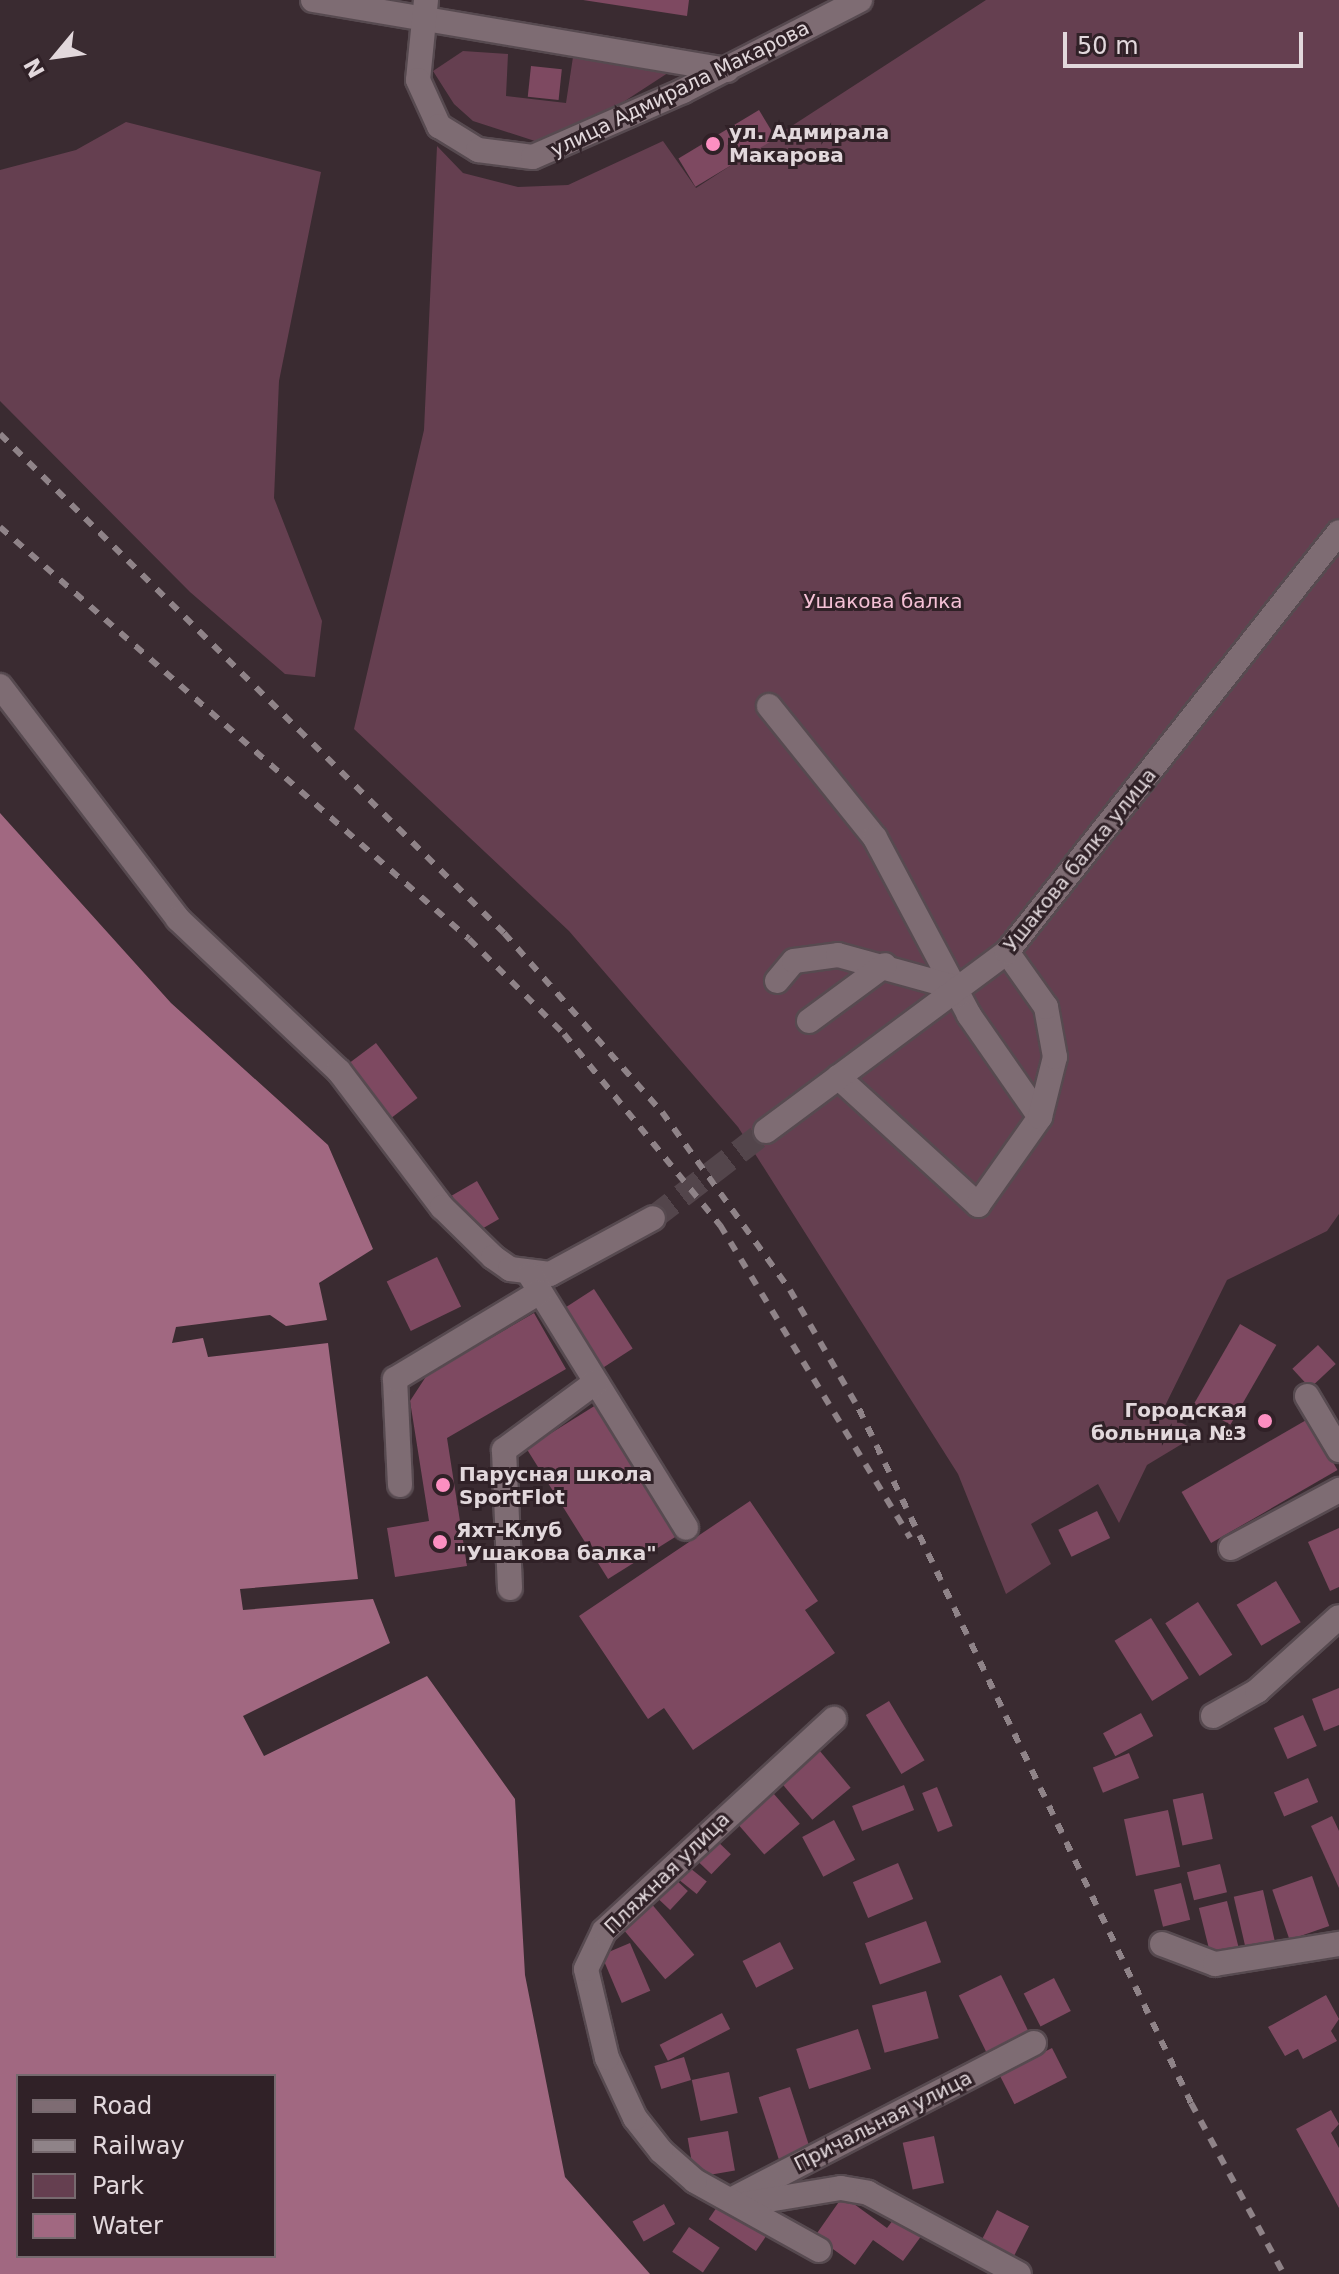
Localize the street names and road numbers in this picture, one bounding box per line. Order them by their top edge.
street label: улица Адмирала Макарова [547,16,813,162]
street label: Ушакова балка улица [999,763,1161,957]
street label: Пляжная улица [599,1807,735,1939]
street label: Причальная улица [790,2066,976,2176]

